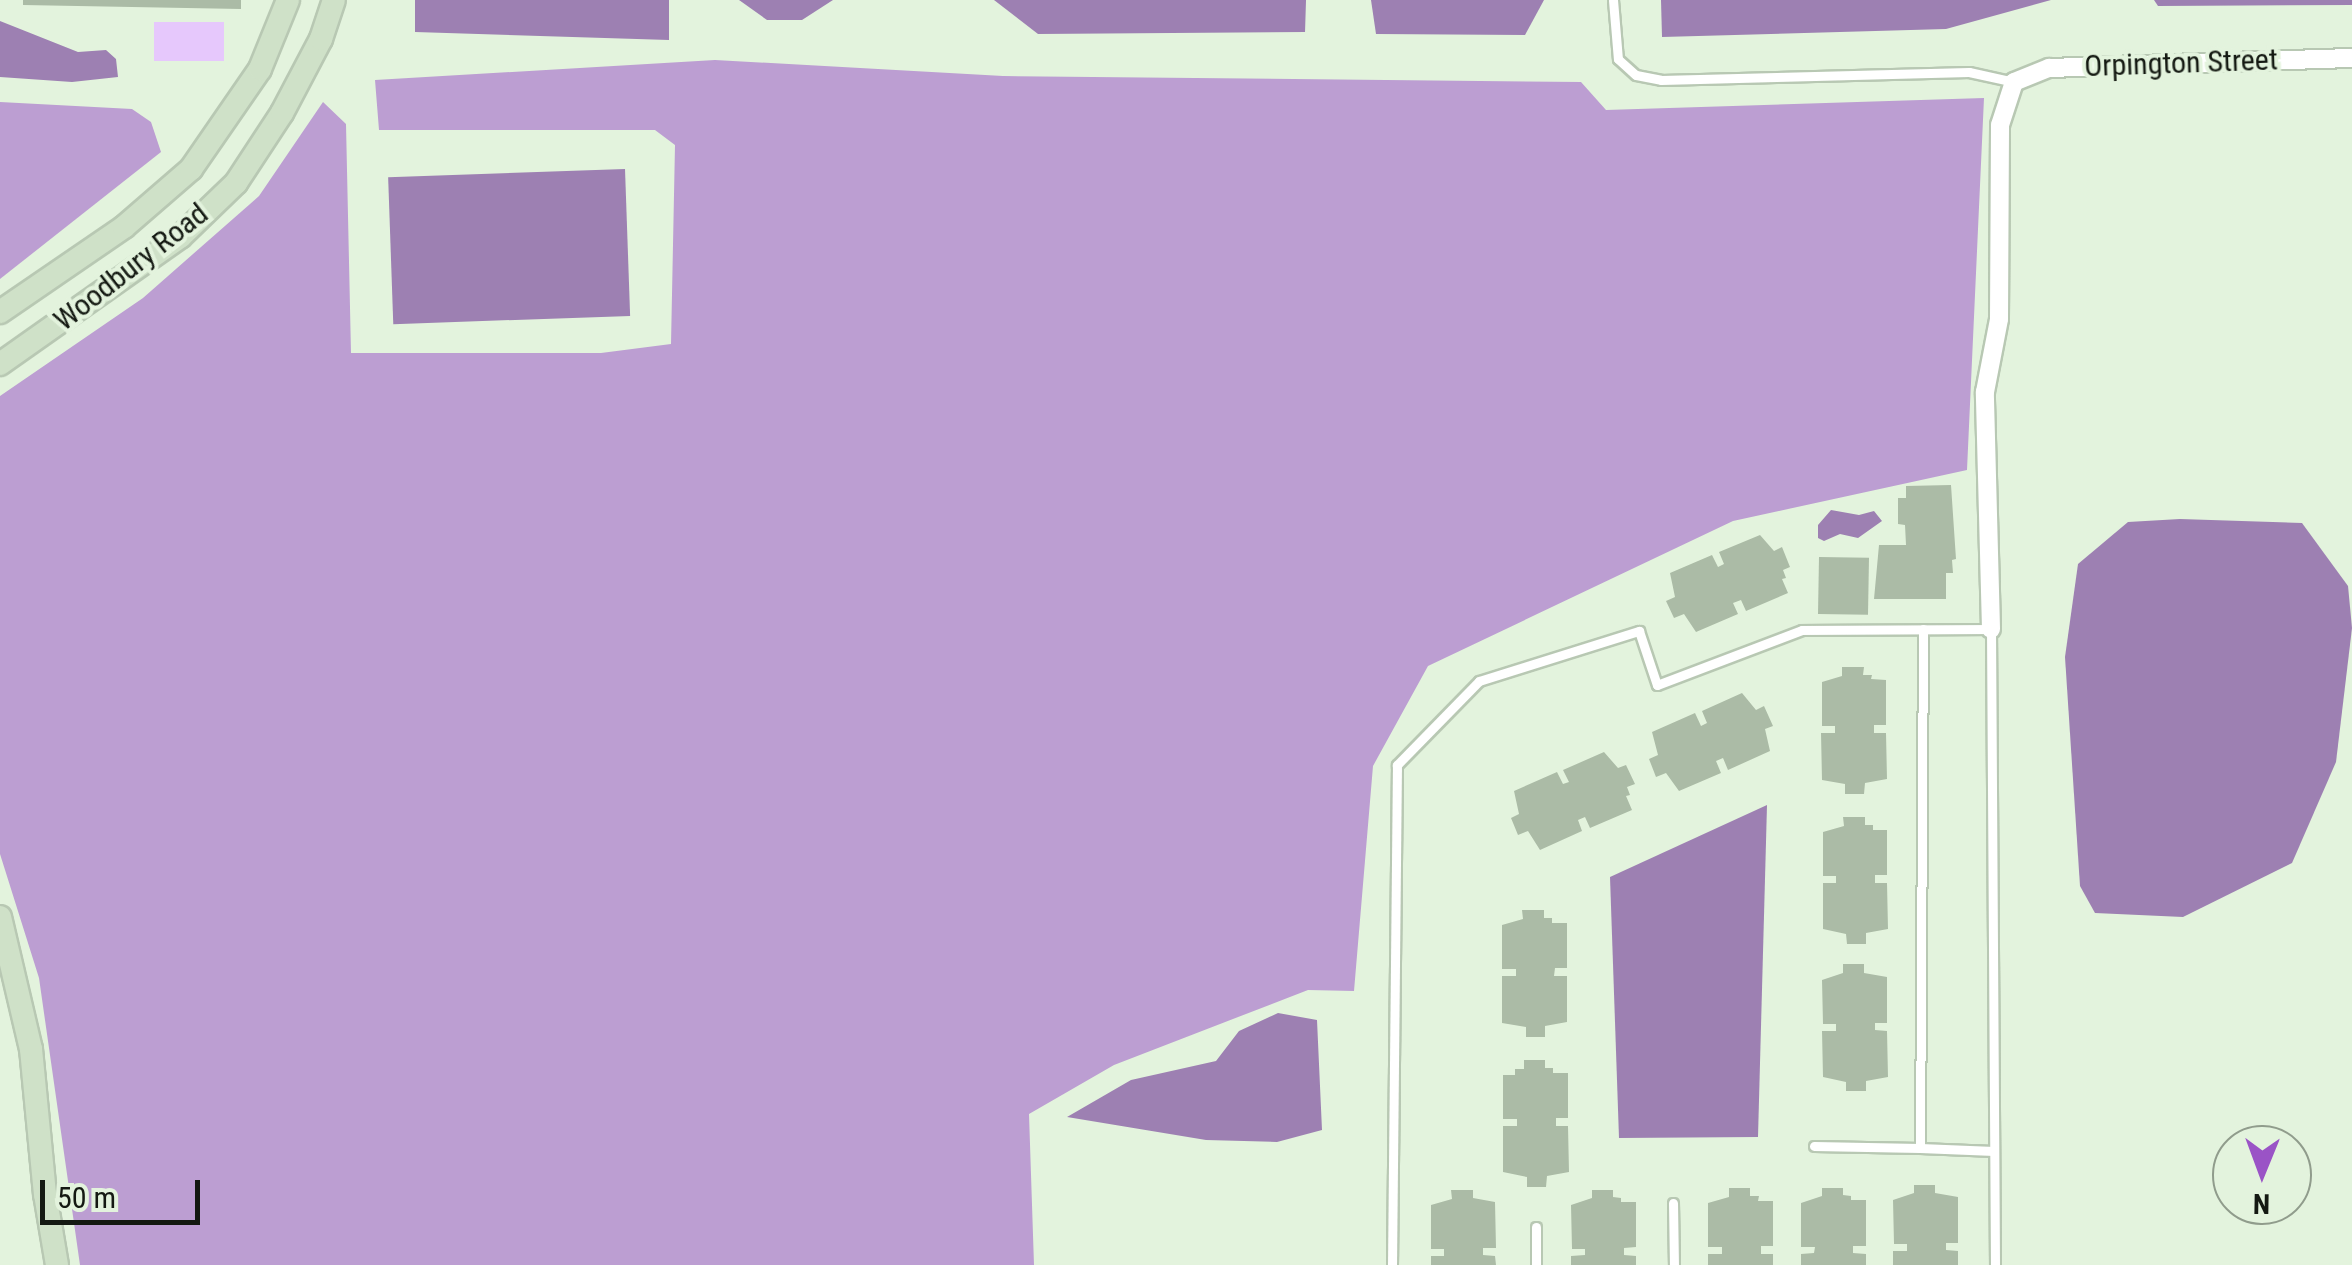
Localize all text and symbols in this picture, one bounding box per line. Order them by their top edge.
street label: Orpington Street [2084,42,2278,84]
street label: Woodbury Road [47,196,215,338]
north arrow [2212,1125,2312,1225]
scale bar [45,1160,205,1222]
text: 50 m [57,1180,116,1215]
text: N [2253,1187,2270,1220]

